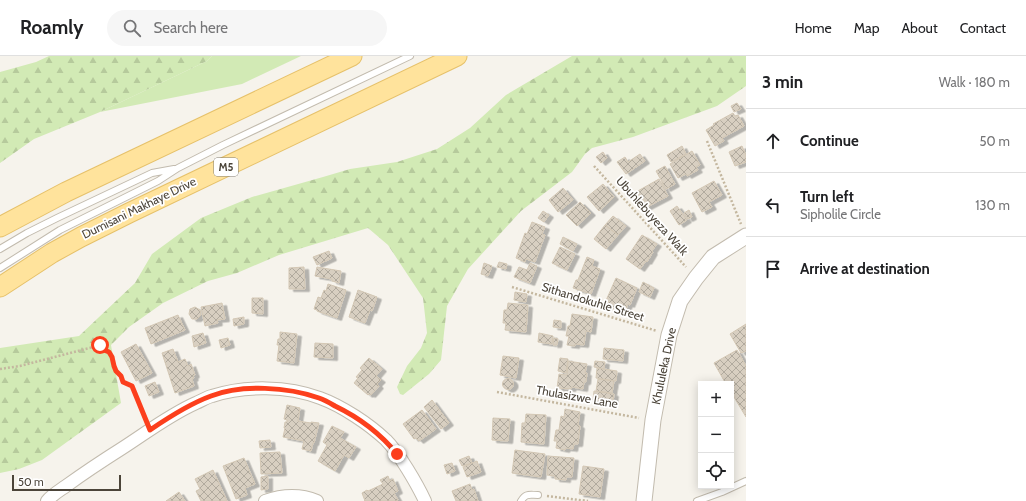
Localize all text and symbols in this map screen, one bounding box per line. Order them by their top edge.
search box [107,10,387,46]
text: Roamly [20,16,83,39]
icon: search [121,17,143,39]
text: Search here [153,19,228,37]
text: Home [795,19,832,37]
text: Map [854,19,879,37]
text: About [901,19,938,37]
text: Contact [960,19,1006,37]
text: 3 min [762,72,803,92]
text: Walk · 180 m [939,74,1010,90]
icon: ahead [762,130,784,152]
text: Continue [800,132,859,150]
text: 50 m [980,133,1010,149]
road number: M5 [214,158,238,176]
street label: Dumisani Makhaye Drive [79,173,198,242]
street label: Ubuhlebuyeza Walk [613,173,692,259]
text: Turn left [800,188,854,206]
icon: left [762,194,784,216]
text: 130 m [975,197,1010,213]
text: Sipholile Circle [800,206,881,222]
icon: arrive [762,258,784,280]
text: Arrive at destination [800,260,930,278]
street label: Sithandokuhle Street [540,279,646,324]
street label: Khululeka Drive [648,326,679,406]
route start [91,336,109,354]
map controls [698,381,734,489]
button: + [698,381,734,417]
street label: Thulasizwe Lane [535,382,619,411]
button: − [698,417,734,453]
route end [388,445,406,463]
button: locate [698,453,734,489]
scale bar [12,473,121,492]
text: 50 m [18,475,44,489]

